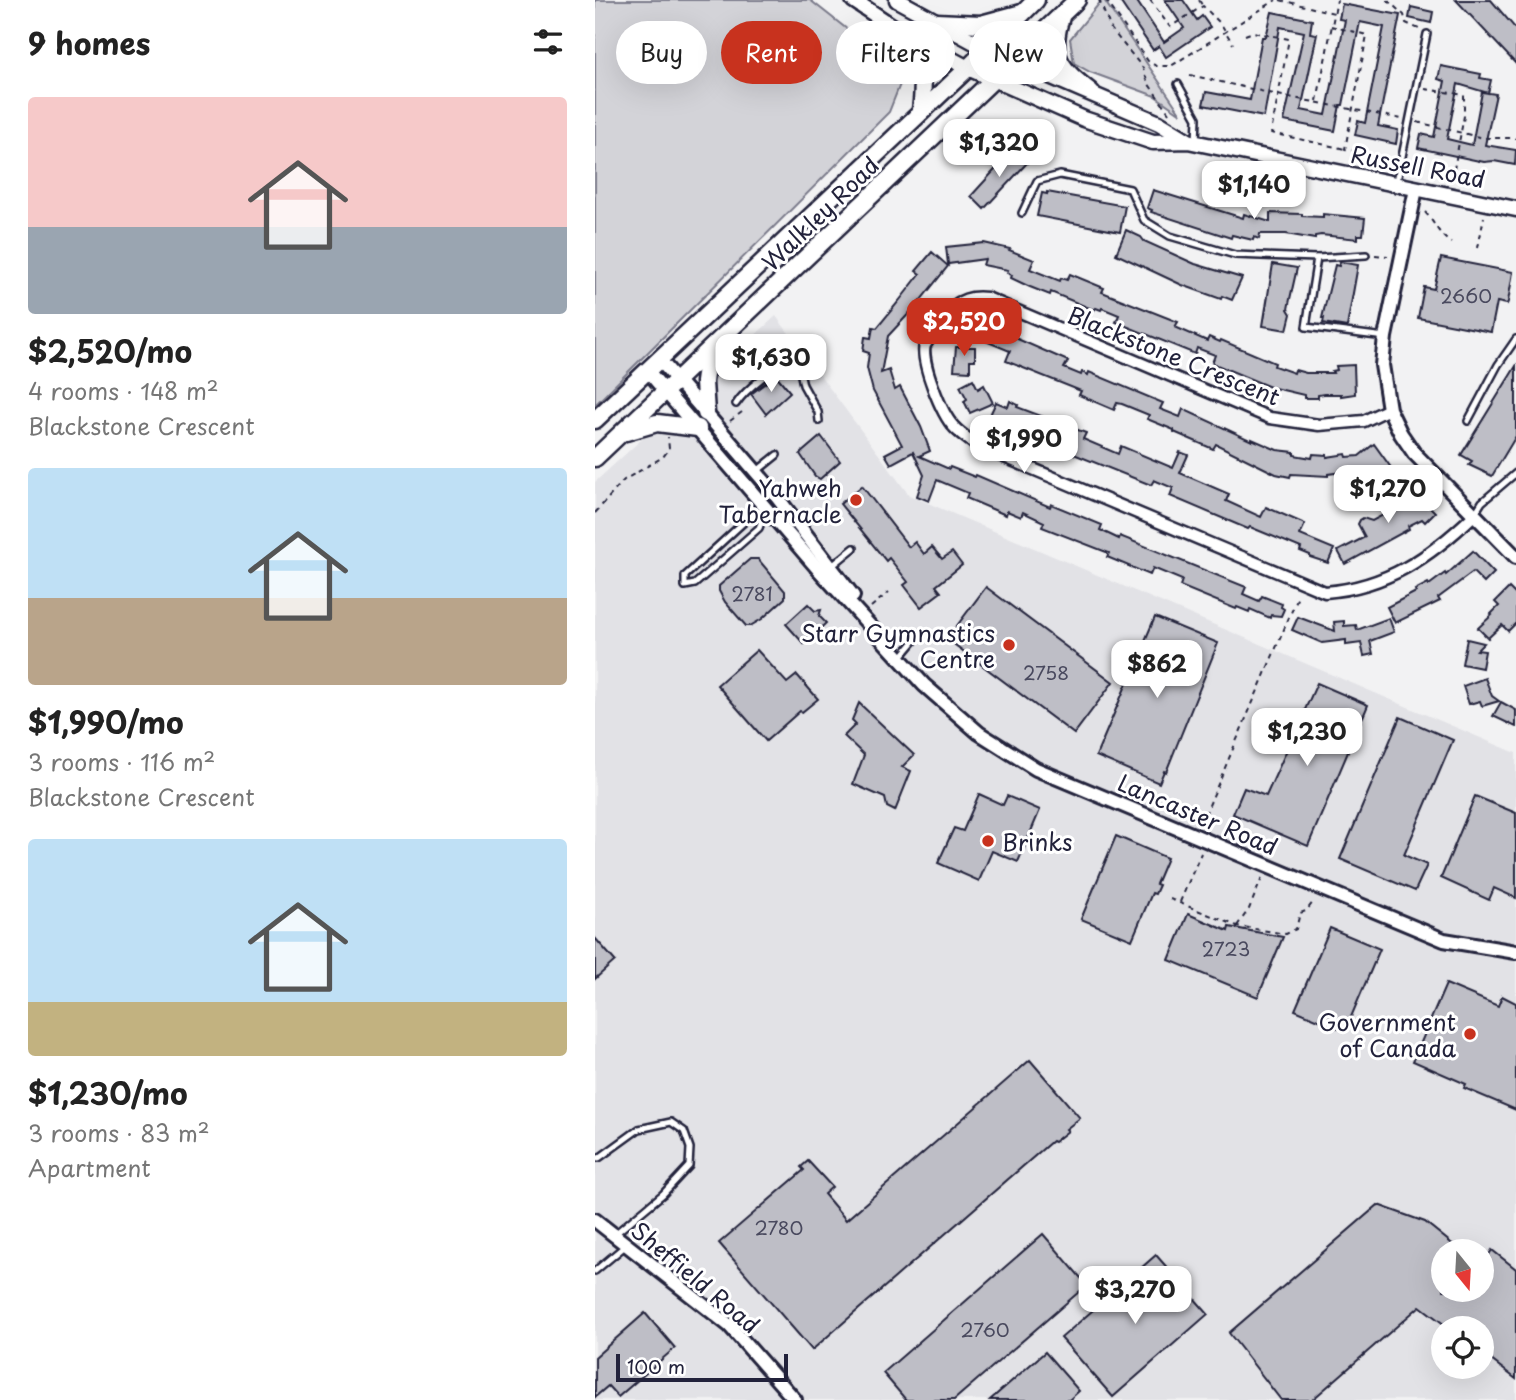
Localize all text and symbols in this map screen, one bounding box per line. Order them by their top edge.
text: 9 homes [28,20,150,65]
chip: Buy [616,21,707,84]
chip: Rent [721,21,822,84]
chip: Filters [836,21,955,84]
chip: New [969,21,1067,84]
icon: filters [529,23,567,61]
pin: $1,320 [942,120,1056,179]
text: $1,320 [959,124,1039,159]
street label: Russell Road [1348,136,1488,196]
icon: home [235,142,361,268]
street label: Walkley Road [753,148,887,278]
pin: $1,140 [1197,162,1311,221]
text: $1,140 [1218,166,1290,201]
house number: 2660 [1440,281,1492,309]
street label: Blackstone Crescent [1062,296,1286,414]
pin: $2,520 [907,298,1021,358]
text: $2,520 [923,303,1005,338]
text: $2,520/mo [28,328,192,373]
pin: $1,630 [714,334,828,394]
text: $1,630 [731,339,811,374]
text: 4 rooms · 148 m² [28,373,219,408]
text: Blackstone Crescent [28,408,255,443]
pin: $1,990 [967,416,1081,475]
text: $1,990 [986,420,1062,455]
pin: $1,270 [1331,466,1445,525]
place label: Yahweh Tabernacle [718,470,842,531]
text: $1,270 [1350,470,1426,505]
marker: Yahweh Tabernacle [848,492,864,508]
icon: home [235,513,361,639]
house number: 2781 [731,579,773,607]
place label: Starr Gymnastics Centre [801,615,995,676]
marker: Starr Gymnastics Centre [1001,637,1017,653]
pin: $862 [1116,640,1198,700]
text: $862 [1127,645,1187,680]
house number: 2758 [1023,658,1069,686]
text: $1,990/mo [28,699,184,744]
pin: $1,230 [1250,708,1364,768]
text: $1,230 [1267,713,1347,748]
text: 3 rooms · 116 m² [28,744,215,779]
street label: Lancaster Road [1113,765,1283,863]
text: Blackstone Crescent [28,779,255,814]
place label: Brinks [1002,824,1072,859]
marker: Brinks [980,833,996,849]
icon: home [235,884,361,1010]
house number: 2723 [1202,934,1250,962]
place label: Government of Canada [1319,1004,1457,1065]
marker: Government of Canada [1462,1026,1478,1042]
text: $1,230/mo [28,1070,188,1115]
text: 3 rooms · 83 m² [28,1115,210,1150]
text: Apartment [28,1150,151,1185]
street label: Sheffield Road [624,1213,768,1341]
house number: 2780 [755,1213,803,1241]
north arrow [1431,1239,1495,1302]
map controls [1431,1239,1494,1379]
pin: $3,270 [1078,1266,1192,1326]
text: $3,270 [1095,1271,1175,1306]
house number: 2760 [960,1315,1010,1343]
button: locate [1431,1316,1494,1379]
scale bar [616,1351,787,1383]
text: 100 m [627,1352,685,1380]

